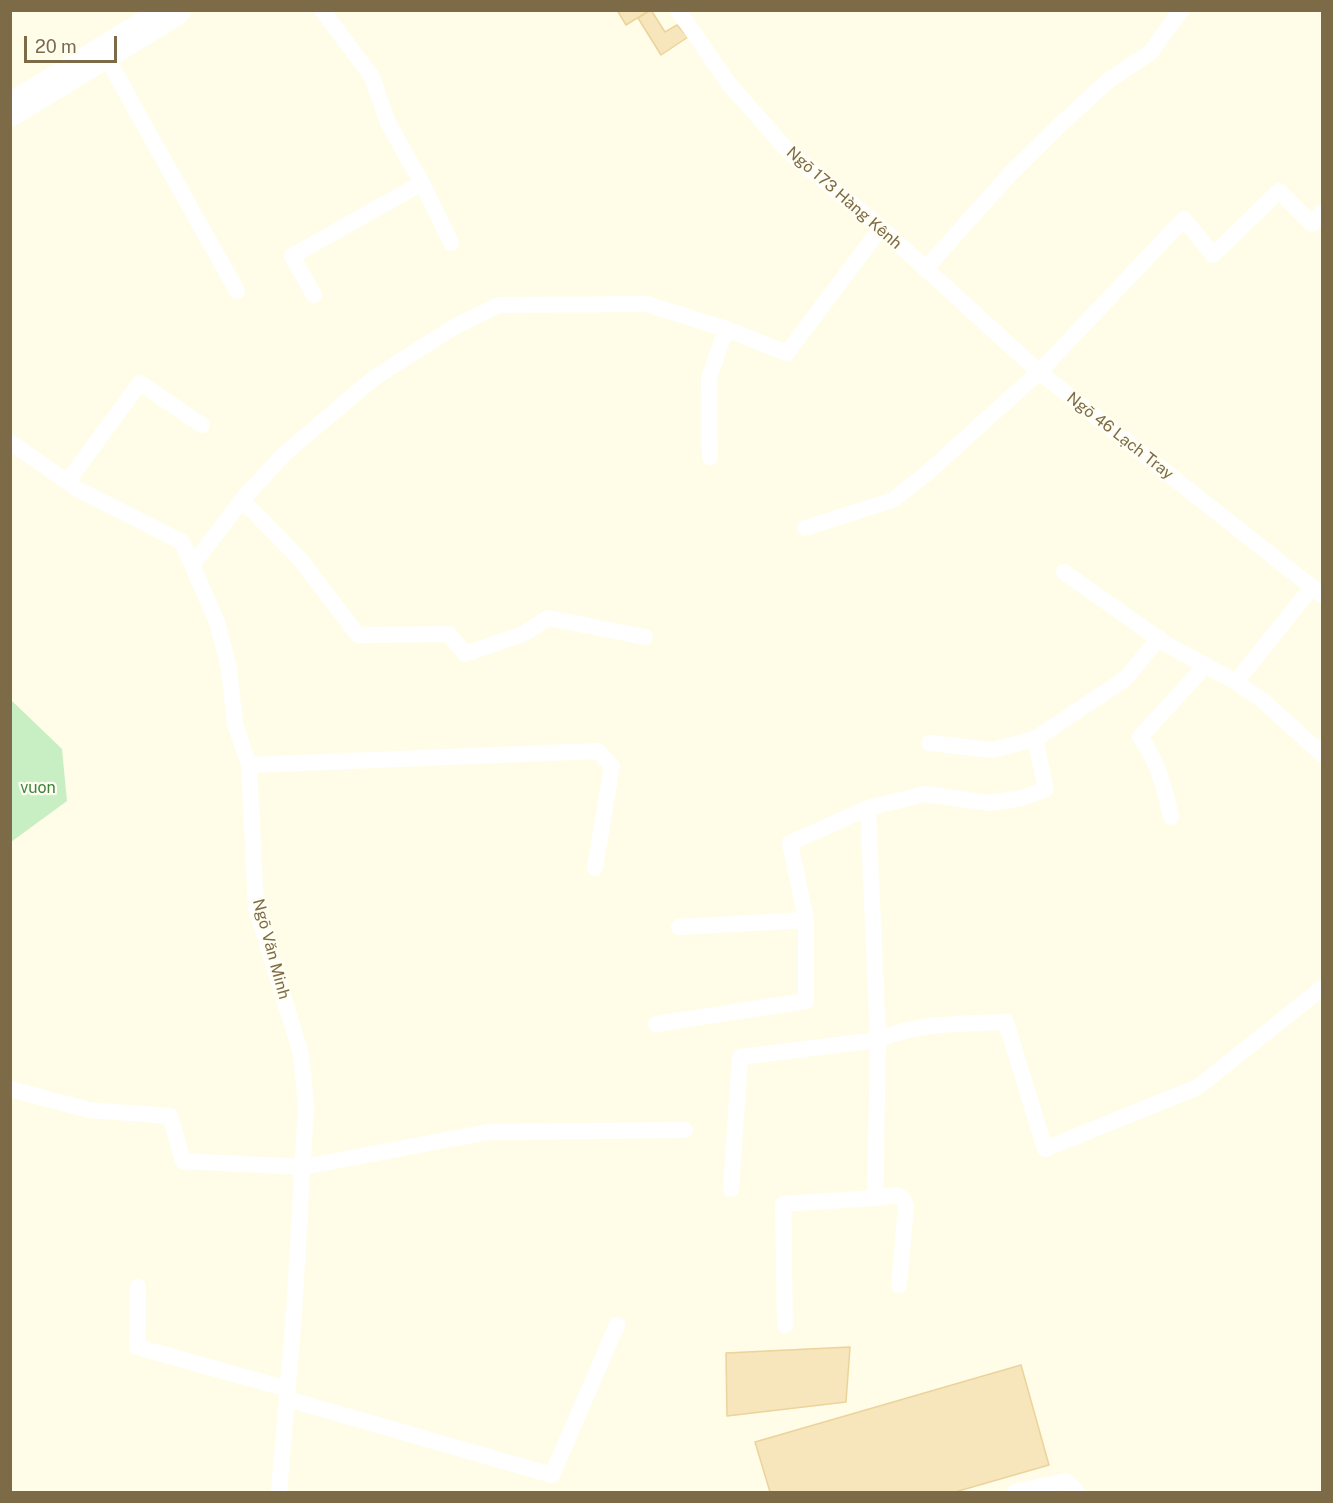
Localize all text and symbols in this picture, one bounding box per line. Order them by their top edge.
scale bar [27,24,120,62]
text: 20 m [35,36,77,57]
street label: Ngõ 173 Hàng Kênh [782,143,906,253]
street label: Ngõ 46 Lạch Tray [1063,388,1177,484]
park label: vuon [20,778,56,798]
street label: Ngõ Văn Minh [248,897,294,1001]

